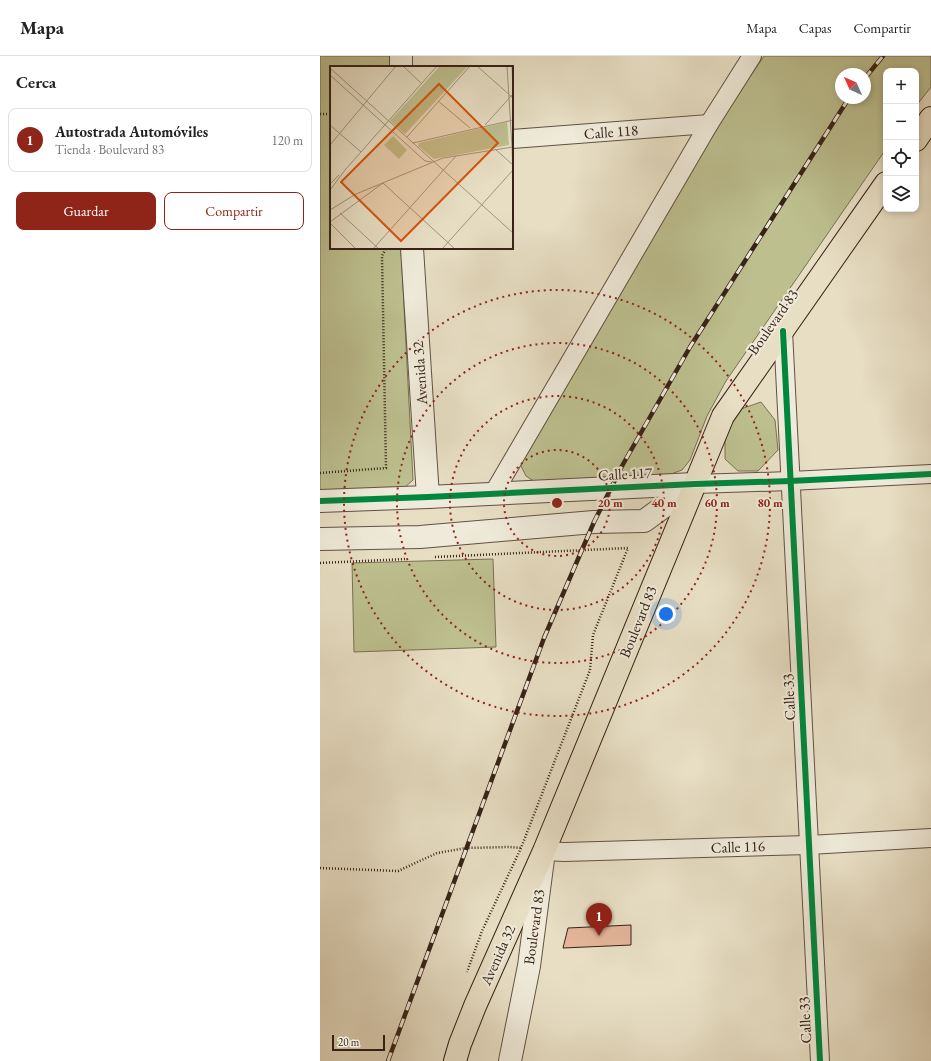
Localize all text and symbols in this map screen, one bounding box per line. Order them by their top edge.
text: Mapa [20,15,64,40]
text: Mapa [746,19,777,37]
text: Capas [799,19,831,37]
text: Compartir [853,19,911,37]
inset map [330,66,513,249]
north arrow [835,68,871,104]
map controls [883,68,919,212]
button: + [883,68,919,104]
text: Cerca [16,71,56,93]
button: − [883,104,919,140]
street label: Calle 118 [583,120,639,143]
text: Autostrada Automóviles [55,122,208,141]
text: 1 [27,132,33,149]
text: 120 m [272,132,303,149]
button: locate [883,140,919,176]
text: Tienda · Boulevard 83 [55,141,164,158]
button: layers [883,176,919,212]
button: Guardar [16,192,156,230]
button: Compartir [164,192,304,230]
street label: Boulevard 83 [743,285,802,358]
street label: Avenida 32 [408,340,431,407]
street label: Calle 117 [597,463,653,484]
text: 20 m [597,495,623,511]
text: 40 m [651,495,677,511]
text: 60 m [704,495,730,511]
text: 80 m [757,495,783,511]
centre of rings [550,496,564,510]
street label: Boulevard 83 [615,583,661,661]
your location [656,604,676,624]
street label: Calle 33 [778,673,799,721]
street label: Calle 116 [711,836,765,857]
street label: Boulevard 83 [519,888,548,966]
pin: 1 [586,903,612,936]
street label: Avenida 32 [475,921,520,989]
street label: Calle 33 [794,996,815,1044]
scale bar [332,1033,385,1052]
text: 20 m [338,1035,359,1049]

